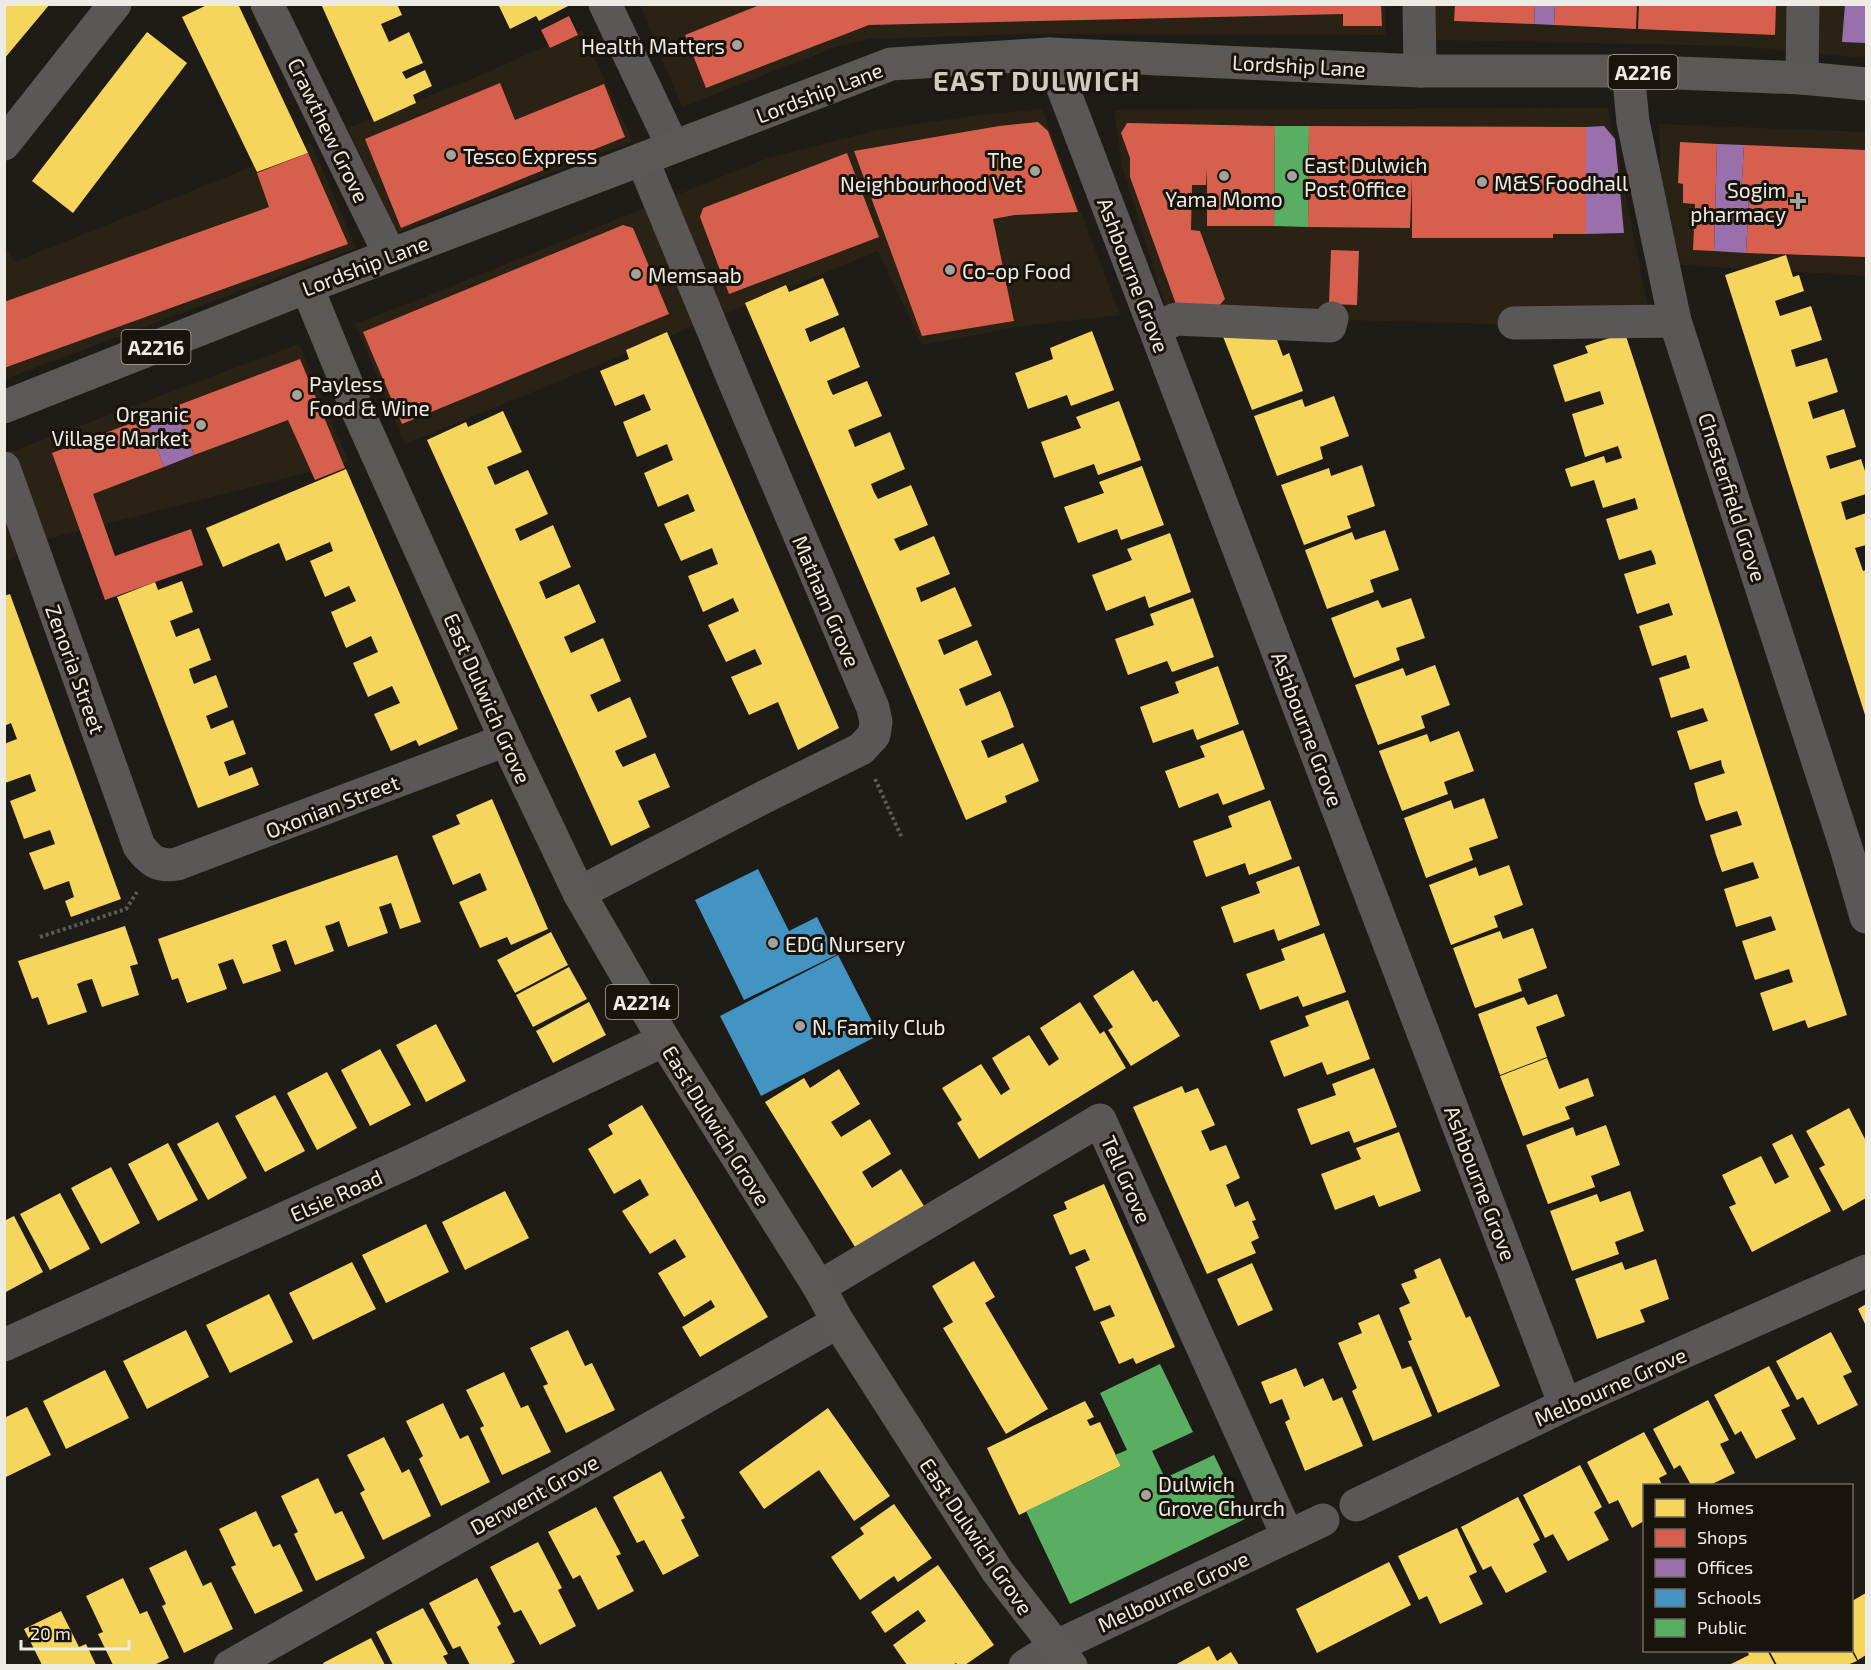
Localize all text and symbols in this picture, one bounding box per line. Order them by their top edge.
place label: Health Matters [581,33,725,58]
marker: Health Matters [730,38,744,52]
street label: Lordship Lane [1232,49,1366,81]
street label: Crawthew Grove [283,54,375,206]
road number: A2216 [1608,55,1678,89]
street label: Lordship Lane [752,56,886,128]
district label: EAST DULWICH [933,64,1141,96]
place label: Tesco Express [463,143,597,168]
place label: The Neighbourhood Vet [840,147,1023,196]
marker: Tesco Express [444,148,458,162]
place label: East Dulwich Post Office [1304,152,1427,201]
marker: The Neighbourhood Vet [1028,164,1042,178]
marker: Yama Momo [1217,169,1231,183]
marker: East Dulwich Post Office [1285,169,1299,183]
place label: M&S Foodhall [1494,170,1629,195]
marker: M&S Foodhall [1475,175,1489,189]
place label: Sogim pharmacy [1690,177,1786,226]
place label: Yama Momo [1165,186,1283,211]
street label: Ashbourne Grove [1093,194,1175,356]
marker: Sogim pharmacy [1791,194,1805,208]
street label: Lordship Lane [298,229,432,301]
place label: Co-op Food [962,258,1071,283]
place label: Memsaab [648,262,742,287]
marker: Co-op Food [943,263,957,277]
marker: Memsaab [629,267,643,281]
road number: A2216 [122,330,190,364]
place label: Payless Food & Wine [309,371,430,420]
marker: Payless Food & Wine [290,388,304,402]
place label: Organic Village Market [51,401,189,450]
street label: Chesterfield Grove [1694,409,1772,585]
marker: Organic Village Market [194,418,208,432]
street label: Matham Grove [788,532,866,670]
street label: Zenoria Street [41,601,111,737]
street label: East Dulwich Grove [439,609,537,787]
street label: Ashbourne Grove [1267,648,1349,810]
street label: Oxonian Street [262,769,402,843]
place label: EDG Nursery [785,931,905,956]
marker: EDG Nursery [766,936,780,950]
road number: A2214 [606,985,678,1019]
place label: N. Family Club [812,1014,946,1039]
marker: N. Family Club [793,1019,807,1033]
street label: East Dulwich Grove [658,1041,776,1209]
street label: Ashbourne Grove [1440,1102,1522,1264]
street label: Tell Grove [1097,1131,1157,1227]
street label: Elsie Road [286,1164,386,1226]
street label: Melbourne Grove [1530,1341,1690,1431]
street label: Derwent Grove [466,1449,602,1539]
street label: East Dulwich Grove [915,1453,1039,1619]
place label: Dulwich Grove Church [1158,1471,1285,1520]
legend [1643,1484,1853,1652]
marker: Dulwich Grove Church [1139,1488,1153,1502]
text: Homes [1697,1496,1754,1518]
text: Shops [1697,1526,1747,1548]
street label: Melbourne Grove [1093,1545,1253,1637]
text: Offices [1697,1556,1753,1578]
text: Schools [1697,1586,1761,1608]
scale bar [21,1613,129,1651]
text: Public [1697,1616,1747,1638]
text: 20 m [30,1622,71,1644]

